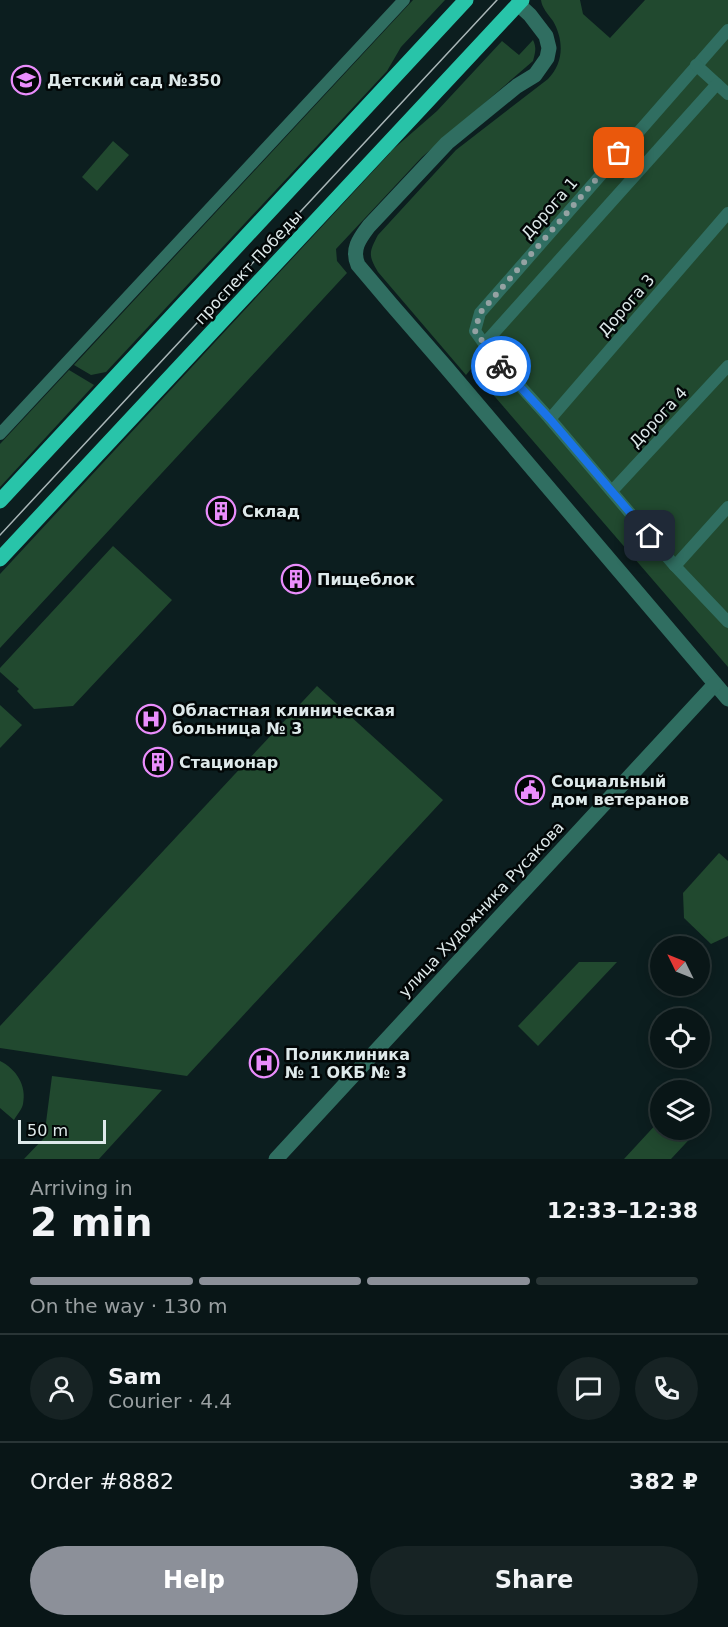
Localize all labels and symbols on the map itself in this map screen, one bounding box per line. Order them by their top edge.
school or university icon: Детский сад №350 [10,64,42,96]
place label: Детский сад №350 [47,71,221,90]
pin [593,127,644,178]
street label: Дорога 1 [517,174,581,243]
street label: проспект Победы [191,206,306,328]
street label: Дорога 3 [594,271,658,340]
courier [471,336,531,396]
street label: Дорога 4 [626,383,691,452]
building icon: Склад [205,495,237,527]
place label: Склад [242,502,300,521]
pin [624,510,675,561]
building icon: Пищеблок [280,563,312,595]
place label: Пищеблок [317,570,415,589]
place label: Областная клиническая больница № 3 [172,701,395,738]
hospital icon: Областная клиническая больница № 3 [135,703,167,735]
building icon: Стационар [142,746,174,778]
place label: Стационар [179,753,278,772]
place label: Социальный дом ветеранов [551,772,689,809]
public building icon: Социальный дом ветеранов [514,774,546,806]
street label: улица Художника Русакова [395,818,568,1001]
north arrow [650,936,710,996]
place label: Поликлиника № 1 ОКБ № 3 [285,1045,410,1082]
hospital icon: Поликлиника № 1 ОКБ № 3 [248,1047,280,1079]
scale bar [18,1117,106,1144]

